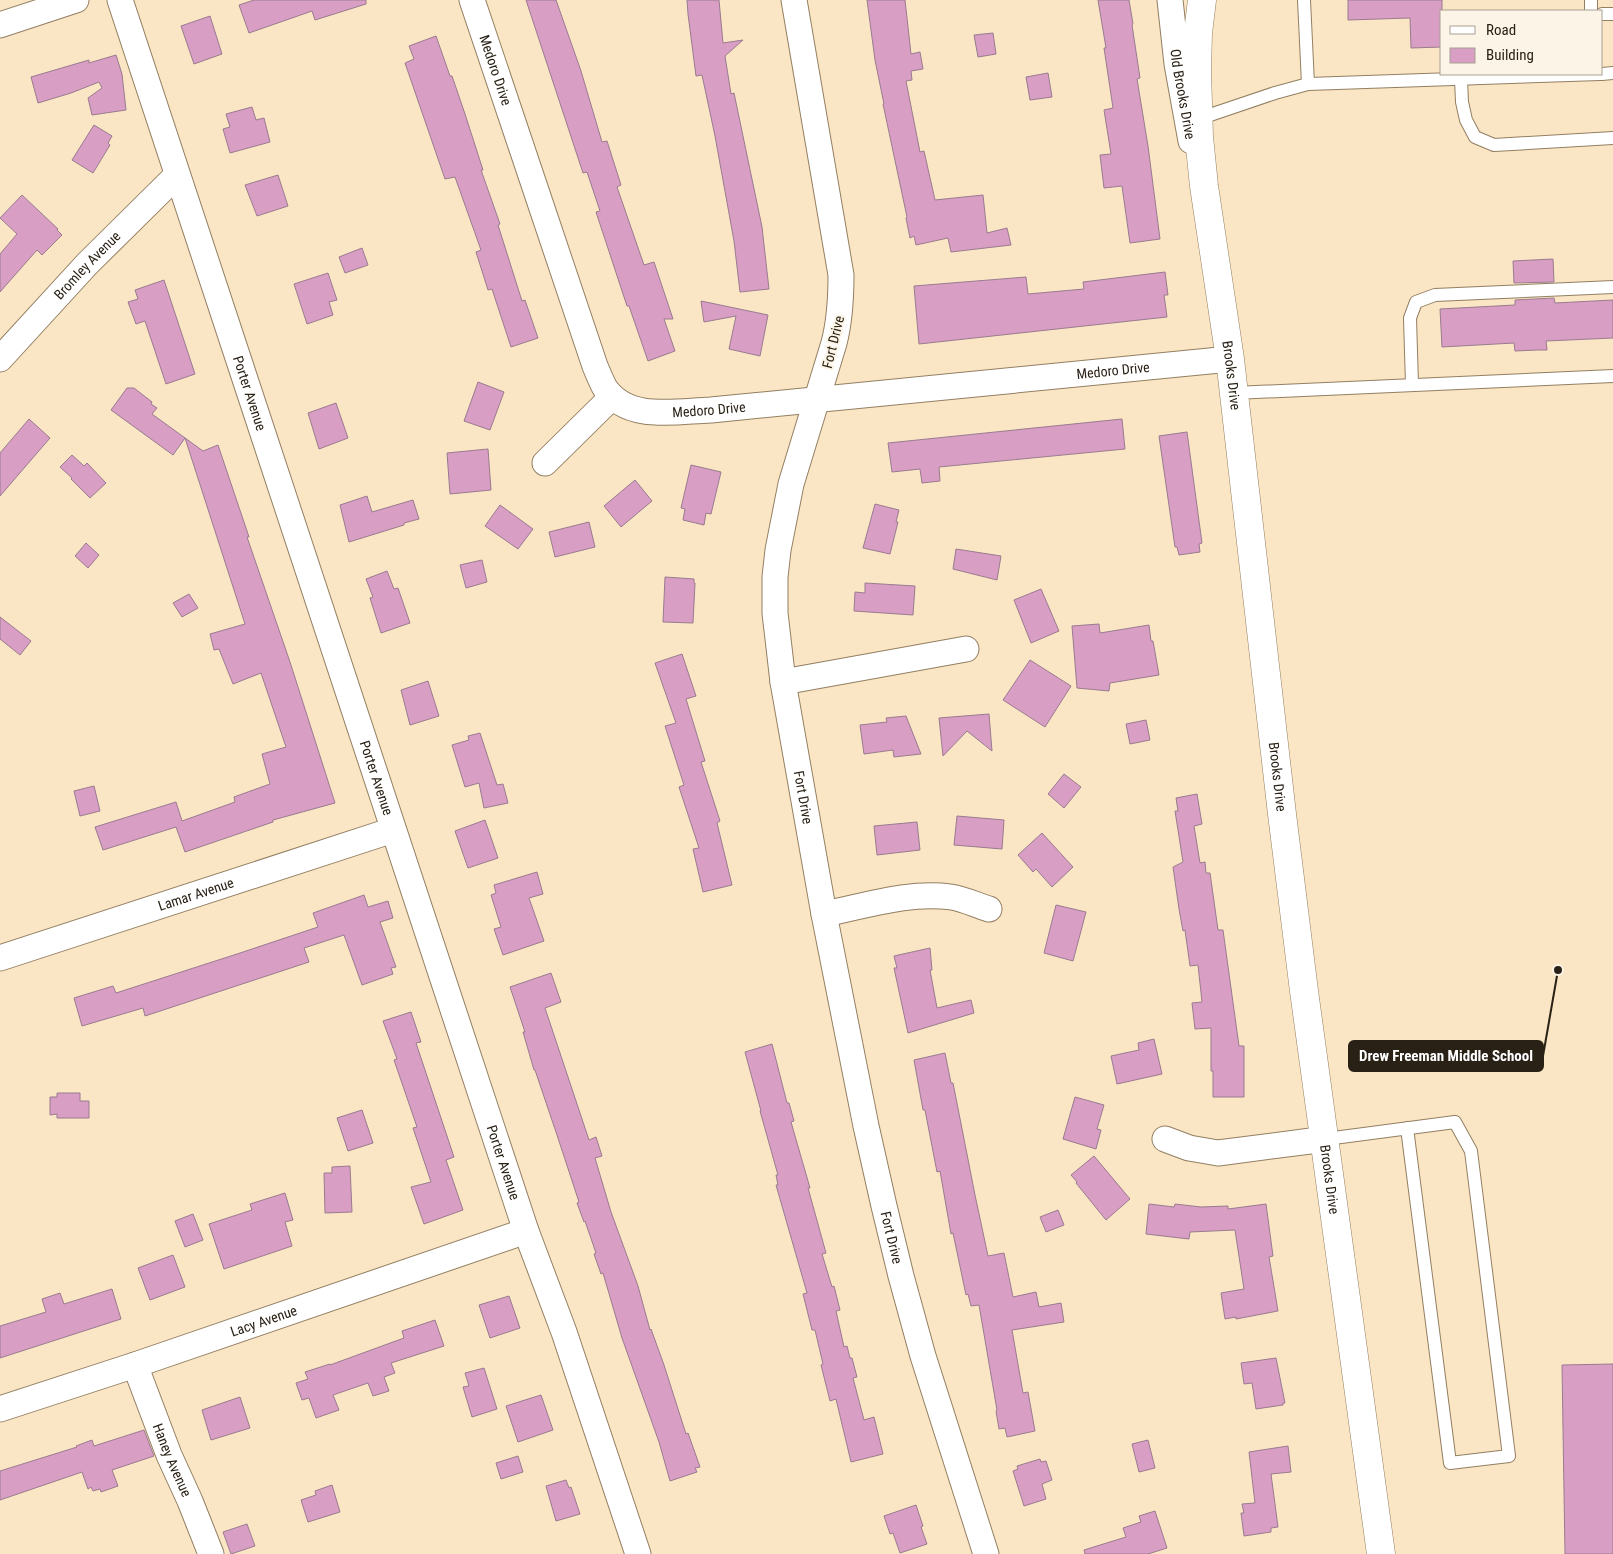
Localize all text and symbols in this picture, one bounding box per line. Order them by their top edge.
legend [1440,10,1603,75]
text: Road [1486,21,1516,39]
street label: Medoro Drive [476,33,515,108]
text: Building [1486,46,1534,64]
street label: Old Brooks Drive [1167,48,1199,141]
street label: Bromley Avenue [51,227,124,303]
street label: Fort Drive [819,314,847,370]
street label: Brooks Drive [1219,340,1244,411]
street label: Porter Avenue [230,354,270,433]
street label: Medoro Drive [1076,359,1151,382]
street label: Medoro Drive [672,399,747,420]
street label: Porter Avenue [357,738,396,818]
street label: Brooks Drive [1266,741,1290,813]
street label: Fort Drive [791,770,816,826]
street label: Lamar Avenue [156,874,236,914]
callout: Drew Freeman Middle School [1349,1041,1543,1071]
text: Drew Freeman Middle School [1359,1047,1533,1065]
street label: Porter Avenue [484,1123,523,1202]
street label: Brooks Drive [1317,1144,1342,1216]
street label: Fort Drive [878,1210,906,1266]
street label: Lacy Avenue [228,1302,299,1340]
street label: Haney Avenue [150,1421,195,1499]

